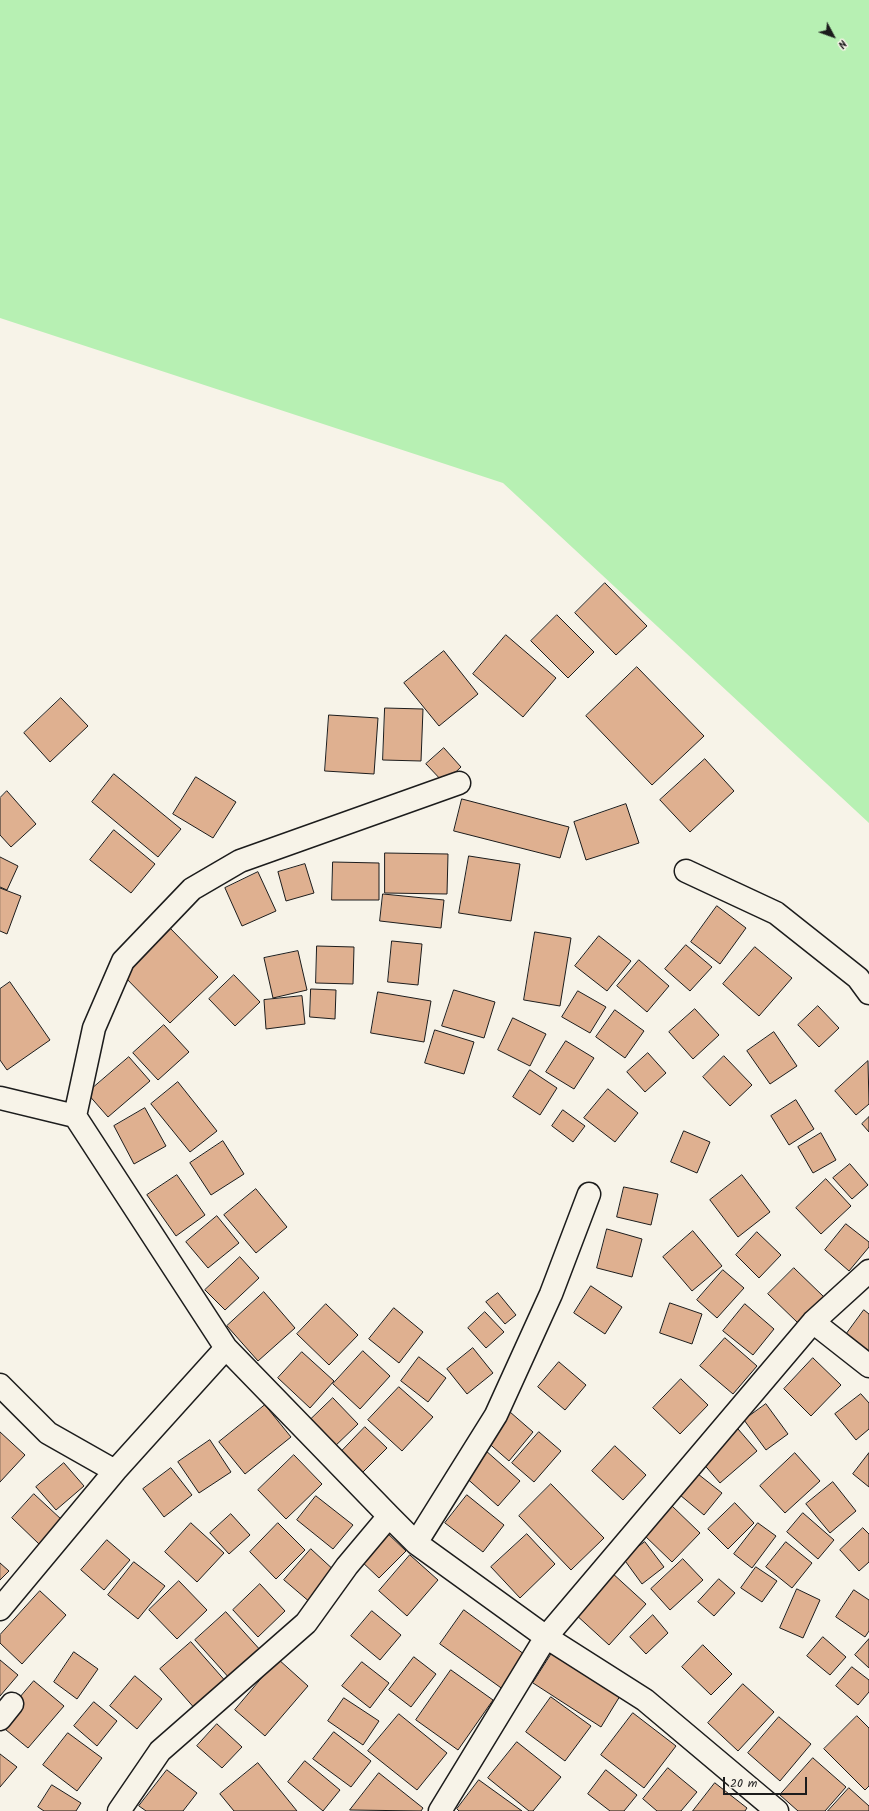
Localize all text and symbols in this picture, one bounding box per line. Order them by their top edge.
north arrow [813,16,853,56]
text: N [833,35,851,52]
scale bar [725,1769,809,1795]
text: 20 m [730,1774,757,1793]

